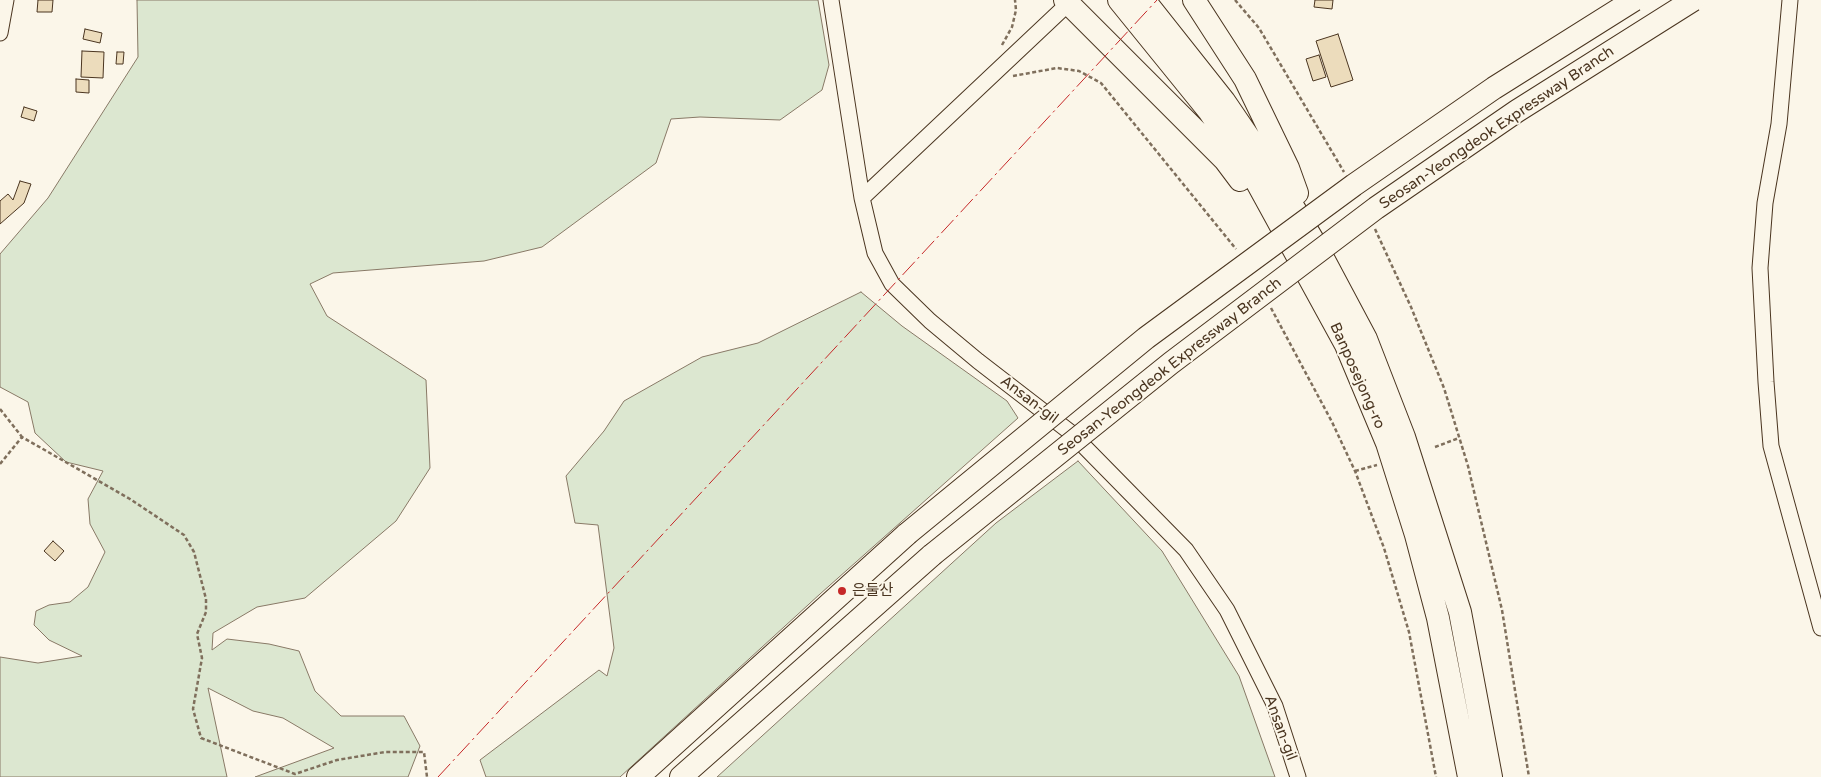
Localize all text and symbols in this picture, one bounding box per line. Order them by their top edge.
street label: Seosan-Yeongdeok Expressway Branch [1376,43,1618,213]
street label: Seosan-Yeongdeok Expressway Branch [1055,274,1285,460]
street label: Banposejong-ro [1325,320,1389,432]
street label: Ansan-gil [996,372,1062,428]
place label: 은둘산 [852,582,893,600]
marker: 은둘산 [836,585,848,597]
street label: Ansan-gil [1260,693,1300,763]

